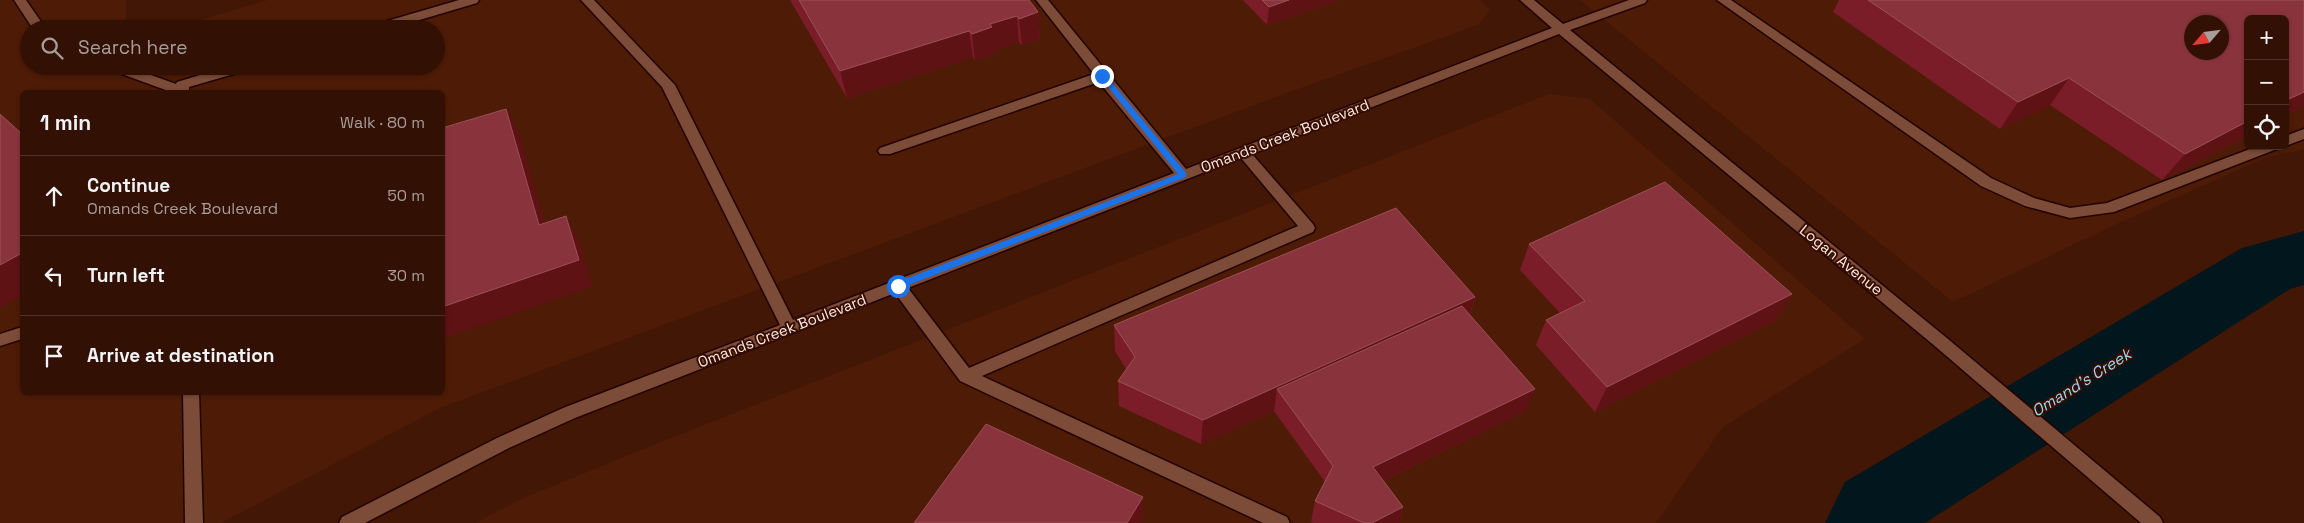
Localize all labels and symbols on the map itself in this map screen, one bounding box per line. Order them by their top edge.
north arrow [2184,15,2229,60]
route end [1091,65,1114,88]
street label: Omands Creek Boulevard [1198,95,1372,176]
street label: Logan Avenue [1796,220,1887,299]
route start [887,275,910,298]
street label: Omands Creek Boulevard [695,290,869,371]
water label: Omand's Creek [2027,342,2137,421]

